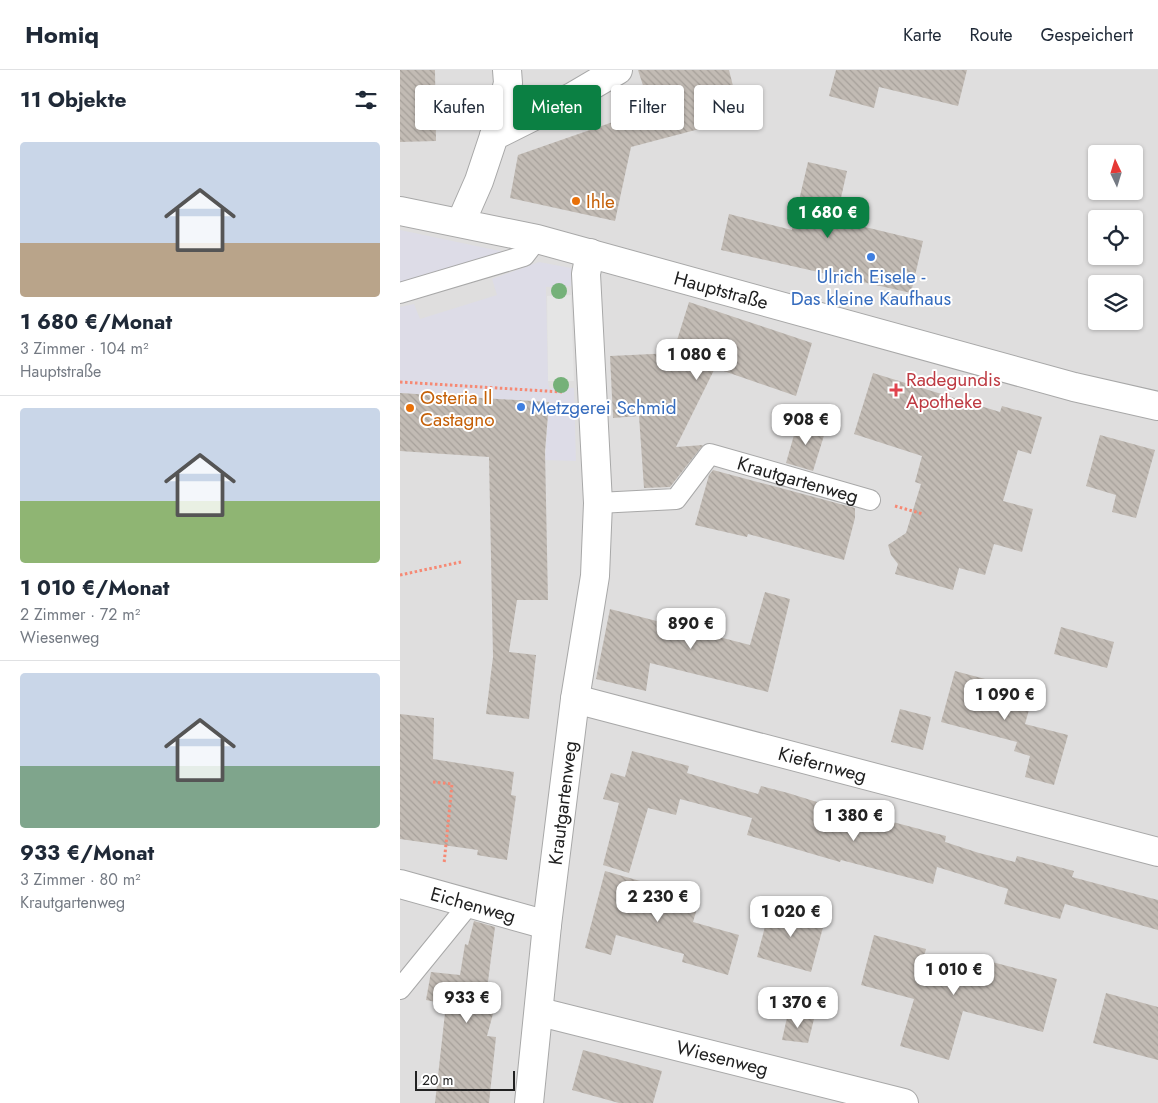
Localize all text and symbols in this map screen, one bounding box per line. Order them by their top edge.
text: Homiq [25,17,99,52]
text: Karte [903,22,942,48]
text: Route [970,22,1012,48]
text: Gespeichert [1040,22,1133,48]
text: 11 Objekte [20,85,126,115]
chip: Kaufen [415,85,503,130]
chip: Mieten [513,85,601,130]
chip: Filter [611,85,684,130]
chip: Neu [694,85,763,130]
icon: filters [352,86,380,114]
north arrow [1088,145,1142,200]
map controls [1088,145,1143,330]
icon: home [155,175,245,265]
place label: Ihle [586,188,615,215]
marker: Ihle [570,195,582,207]
pin: 1 680 € [782,196,874,239]
text: 1 680 € [798,201,858,224]
button: locate [1088,210,1143,265]
marker: Ulrich Eisele - Das kleine Kaufhaus [865,251,877,263]
place label: Ulrich Eisele - Das kleine Kaufhaus [791,263,952,312]
street label: Hauptstraße [671,264,772,316]
button: layers [1088,275,1143,330]
text: 1 680 €/Monat [20,307,172,337]
text: 3 Zimmer · 104 m² [20,337,148,360]
pin: 1 080 € [651,338,743,381]
text: 1 080 € [667,343,727,366]
text: Hauptstraße [20,360,101,383]
place label: Radegundis Apotheke [906,366,1001,415]
place label: Osteria Il Castagno [420,384,495,433]
marker: Radegundis Apotheke [890,384,902,396]
place label: Metzgerei Schmid [531,394,677,421]
marker: Metzgerei Schmid [515,401,527,413]
marker: Osteria Il Castagno [404,402,416,414]
pin: 908 € [771,404,841,446]
text: 908 € [783,408,829,431]
icon: home [155,440,245,530]
street label: Krautgartenweg [734,449,862,510]
text: 1 010 €/Monat [20,573,169,603]
text: 2 Zimmer · 72 m² [20,603,140,626]
pin: 890 € [656,608,726,650]
text: 890 € [668,612,714,635]
text: Wiesenweg [20,626,99,649]
pin: 1 090 € [959,678,1051,721]
text: 1 090 € [975,683,1035,706]
icon: home [155,705,245,795]
street label: Krautgartenweg [541,739,583,867]
street label: Kiefernweg [775,739,870,789]
pin: 1 380 € [808,800,900,842]
text: 1 380 € [825,804,883,827]
text: 933 €/Monat [20,838,154,868]
text: 3 Zimmer · 80 m² [20,868,141,891]
street label: Eichenweg [427,880,519,929]
pin: 2 230 € [612,880,704,923]
text: 2 230 € [627,885,689,908]
text: Krautgartenweg [20,891,125,914]
pin: 1 020 € [745,896,837,938]
text: 1 020 € [761,900,821,923]
pin: 1 010 € [908,954,1000,996]
text: 1 010 € [925,958,983,981]
pin: 933 € [432,982,502,1024]
text: 933 € [444,986,490,1009]
pin: 1 370 € [752,986,844,1029]
text: 1 370 € [769,991,827,1014]
street label: Wiesenweg [673,1033,771,1082]
scale bar [415,1068,515,1091]
text: 20 m [422,1070,454,1090]

